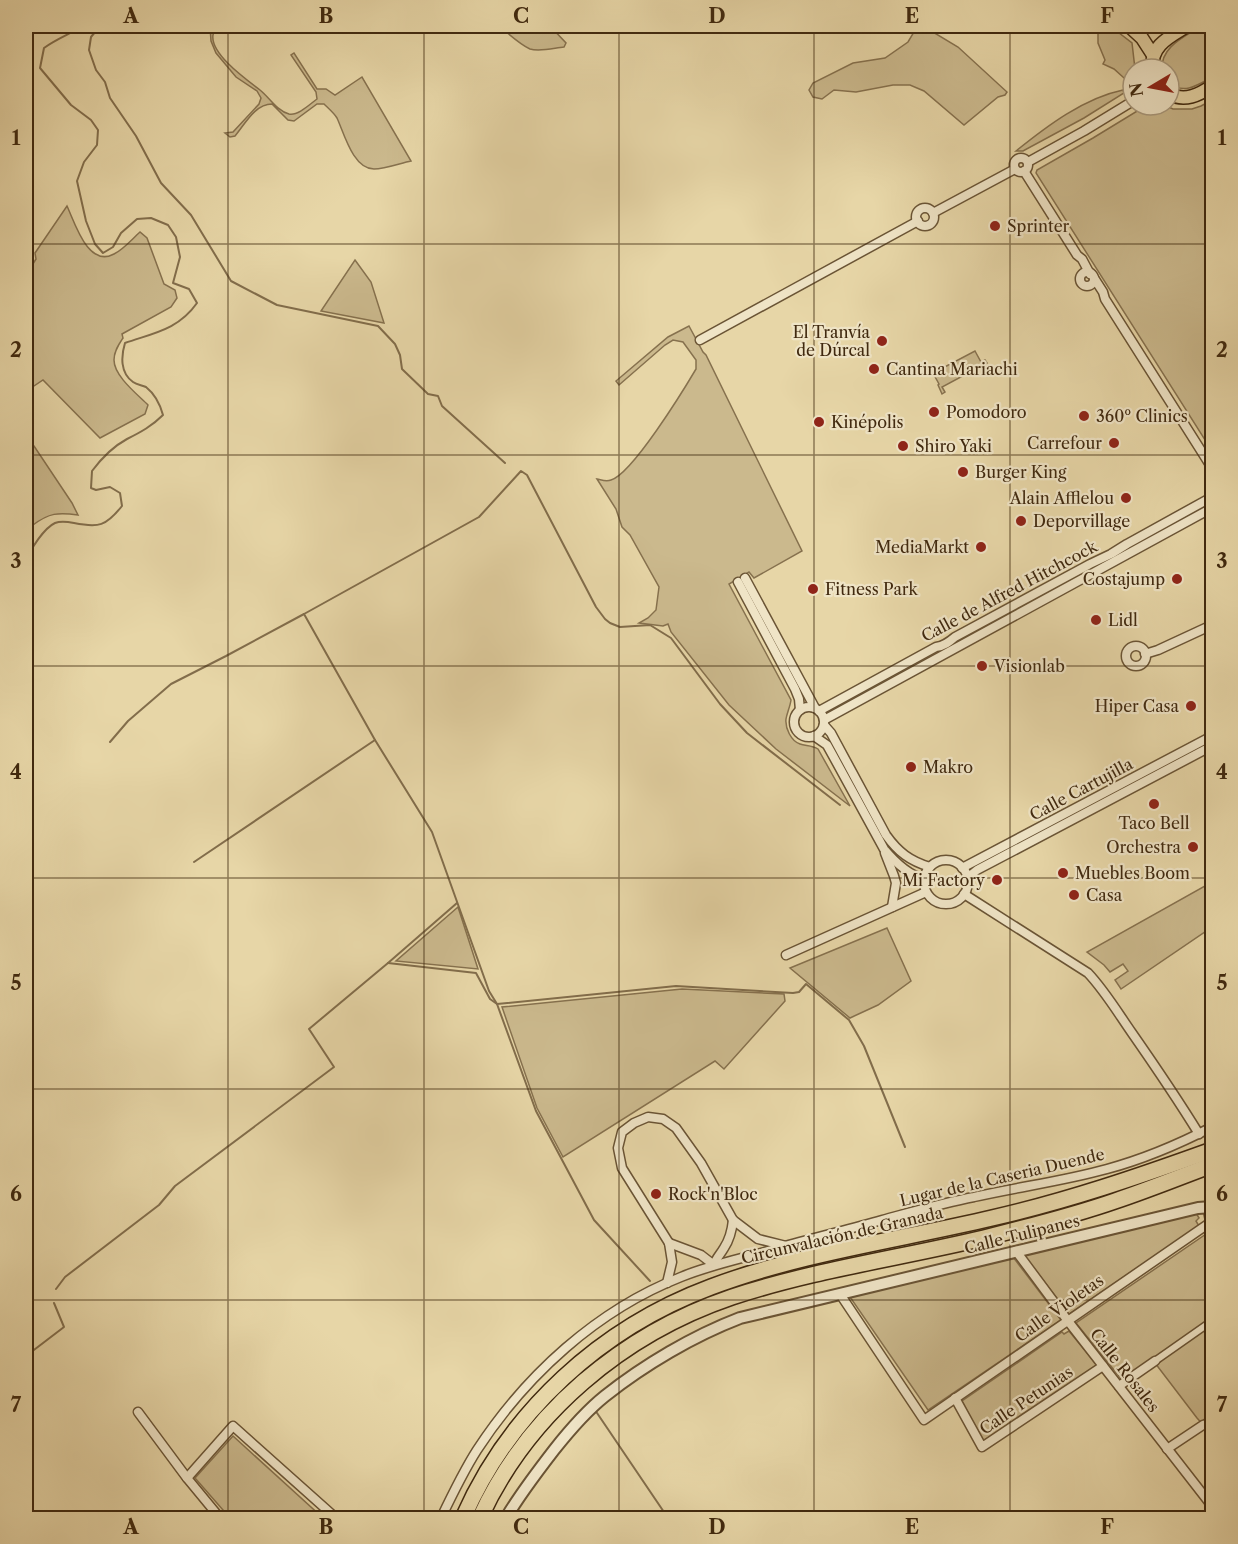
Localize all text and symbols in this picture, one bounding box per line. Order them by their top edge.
text: A [122,4,139,28]
text: B [319,4,334,28]
text: C [513,4,529,28]
text: D [708,4,726,28]
text: E [905,4,919,28]
text: F [1100,4,1114,28]
north arrow [1121,57,1181,117]
text: N [1125,81,1147,98]
text: 1 [12,126,21,150]
text: 1 [1218,126,1227,150]
place label: Sprinter [1007,216,1070,236]
marker: Sprinter [988,219,1002,233]
place label: El Tranvía de Dúrcal [793,322,871,360]
marker: El Tranvía de Dúrcal [875,334,889,348]
text: 2 [10,338,22,362]
text: 2 [1216,338,1228,362]
place label: Cantina Mariachi [886,359,1018,379]
marker: Cantina Mariachi [867,362,881,376]
place label: Pomodoro [946,402,1027,422]
marker: Pomodoro [927,405,941,419]
place label: 360º Clinics [1096,406,1188,426]
marker: 360º Clinics [1077,409,1091,423]
place label: Kinépolis [831,412,904,432]
marker: Kinépolis [812,415,826,429]
place label: Carrefour [1027,433,1102,453]
place label: Shiro Yaki [915,436,992,456]
marker: Carrefour [1107,436,1121,450]
marker: Shiro Yaki [896,439,910,453]
place label: Burger King [975,462,1067,482]
marker: Burger King [956,465,970,479]
place label: Alain Afflelou [1009,488,1114,508]
marker: Alain Afflelou [1119,491,1133,505]
place label: Deporvillage [1033,511,1130,531]
marker: Deporvillage [1014,514,1028,528]
street label: Calle de Alfred Hitchcock [918,536,1101,646]
place label: MediaMarkt [875,537,969,557]
marker: MediaMarkt [974,540,988,554]
text: 3 [10,549,22,573]
text: 3 [1216,549,1228,573]
place label: Costajump [1083,569,1165,589]
marker: Costajump [1170,572,1184,586]
place label: Fitness Park [825,579,919,599]
marker: Fitness Park [806,582,820,596]
place label: Lidl [1108,610,1138,630]
marker: Lidl [1089,613,1103,627]
place label: Visionlab [993,656,1065,676]
marker: Visionlab [975,659,989,673]
place label: Hiper Casa [1095,696,1180,716]
marker: Hiper Casa [1184,699,1198,713]
street label: Calle Cartujilla [1026,753,1136,825]
place label: Makro [923,757,973,777]
text: 4 [10,760,22,784]
marker: Makro [904,760,918,774]
text: 4 [1216,760,1228,784]
marker: Taco Bell [1147,797,1161,811]
place label: Taco Bell [1118,813,1190,833]
place label: Orchestra [1106,837,1182,857]
marker: Orchestra [1186,840,1200,854]
place label: Muebles Boom [1075,863,1190,883]
marker: Muebles Boom [1056,866,1070,880]
place label: Mi Factory [902,870,986,890]
marker: Mi Factory [990,873,1004,887]
place label: Casa [1086,885,1123,905]
marker: Casa [1067,888,1081,902]
text: 5 [10,971,22,995]
text: 5 [1216,971,1228,995]
street label: Lugar de la Caseria Duende [898,1144,1106,1210]
text: 6 [10,1182,22,1206]
text: 6 [1216,1182,1228,1206]
place label: Rock'n'Bloc [668,1184,758,1204]
marker: Rock'n'Bloc [649,1187,663,1201]
street label: Circunvalación de Granada [739,1202,945,1268]
street label: Calle Tulipanes [962,1210,1082,1258]
street label: Calle Violetas [1011,1270,1107,1346]
street label: Calle Rosales [1086,1324,1164,1416]
street label: Calle Petunias [975,1361,1077,1439]
text: 7 [11,1393,22,1417]
text: 7 [1217,1393,1228,1417]
text: A [122,1515,139,1539]
text: B [319,1515,334,1539]
text: C [513,1515,529,1539]
text: D [708,1515,726,1539]
text: E [905,1515,919,1539]
text: F [1100,1515,1114,1539]

